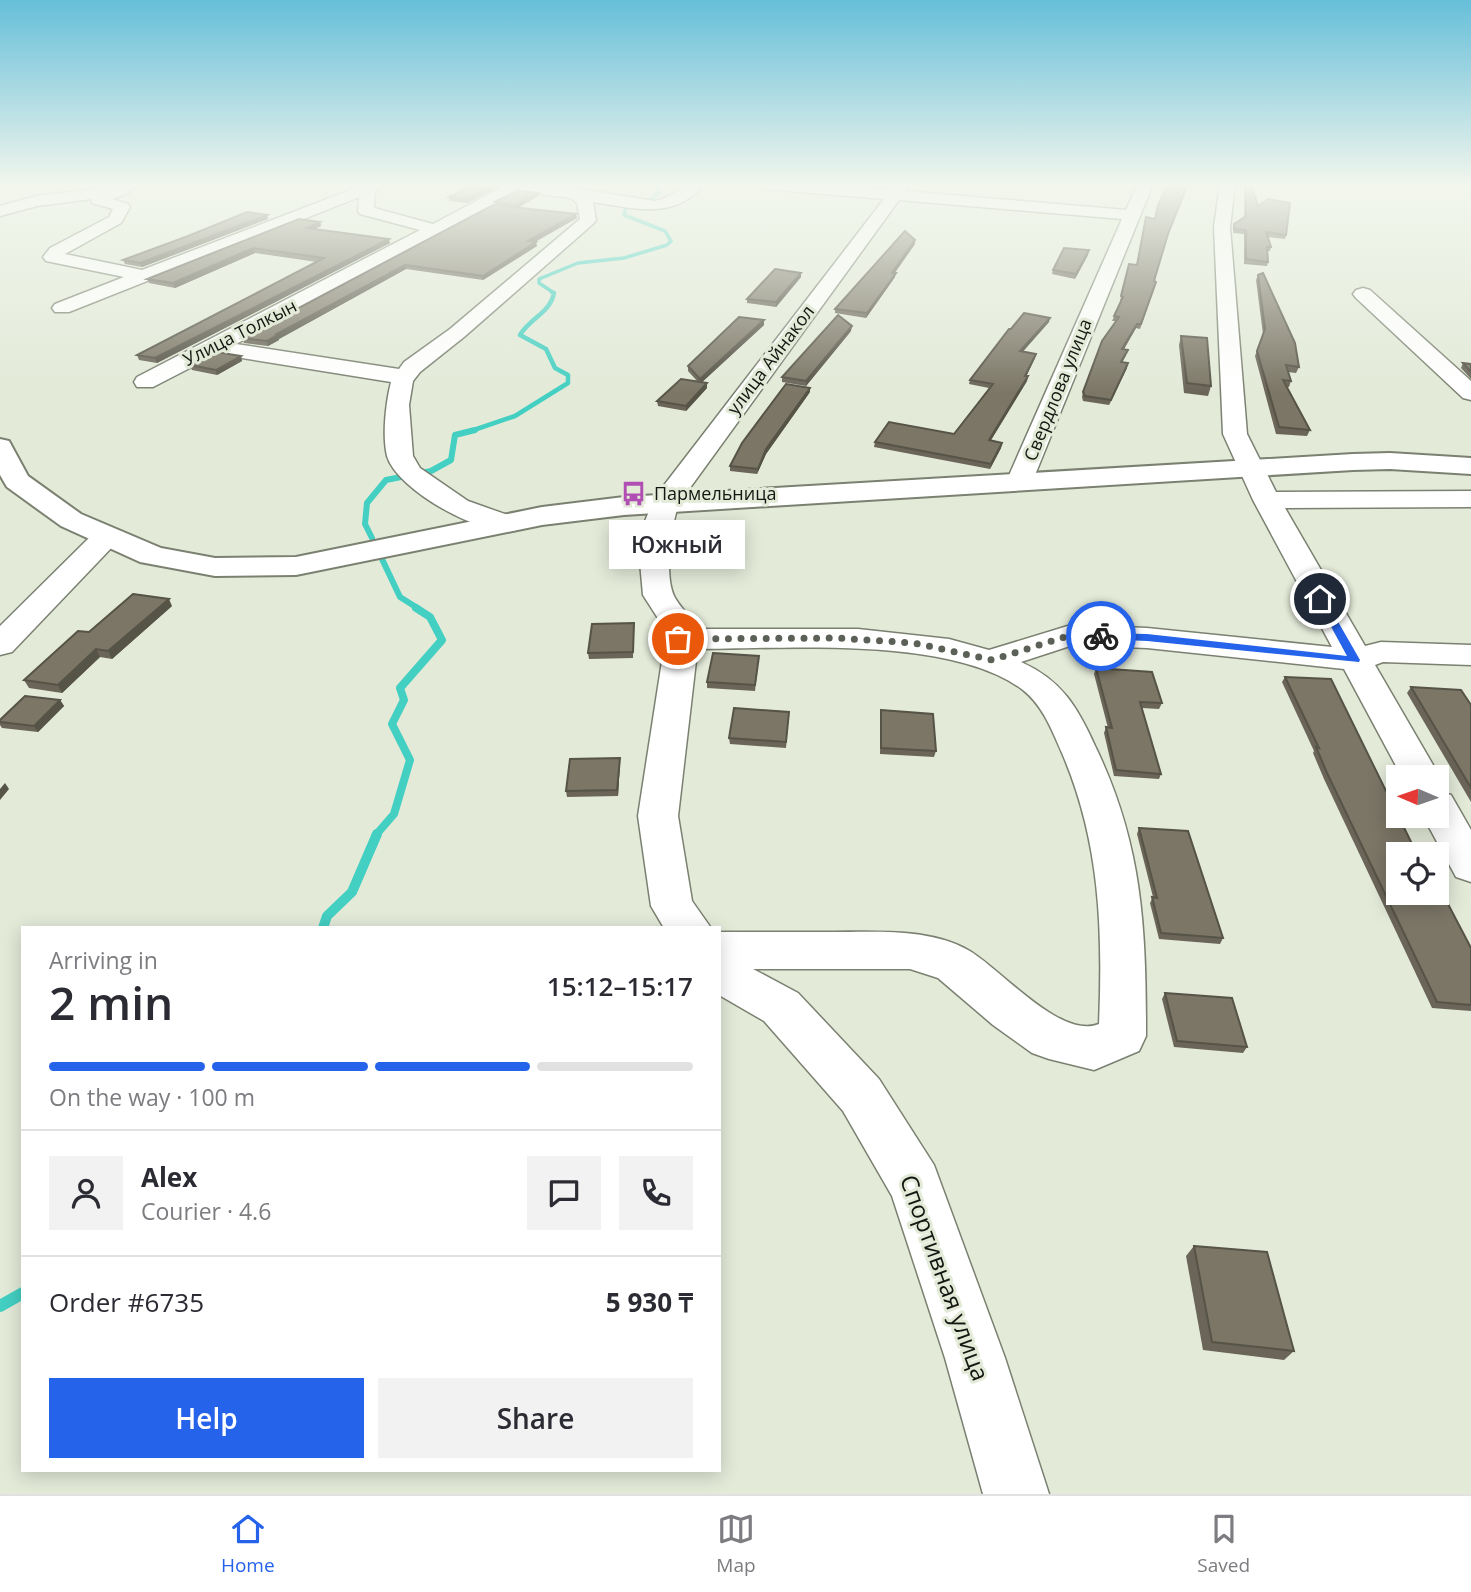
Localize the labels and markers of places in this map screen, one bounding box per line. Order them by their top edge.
bus stop icon: Пармельница [620,480,648,508]
place label: Пармельница [654,481,776,505]
callout: Южный [610,520,746,569]
pin [1290,569,1350,629]
pin [648,609,708,669]

